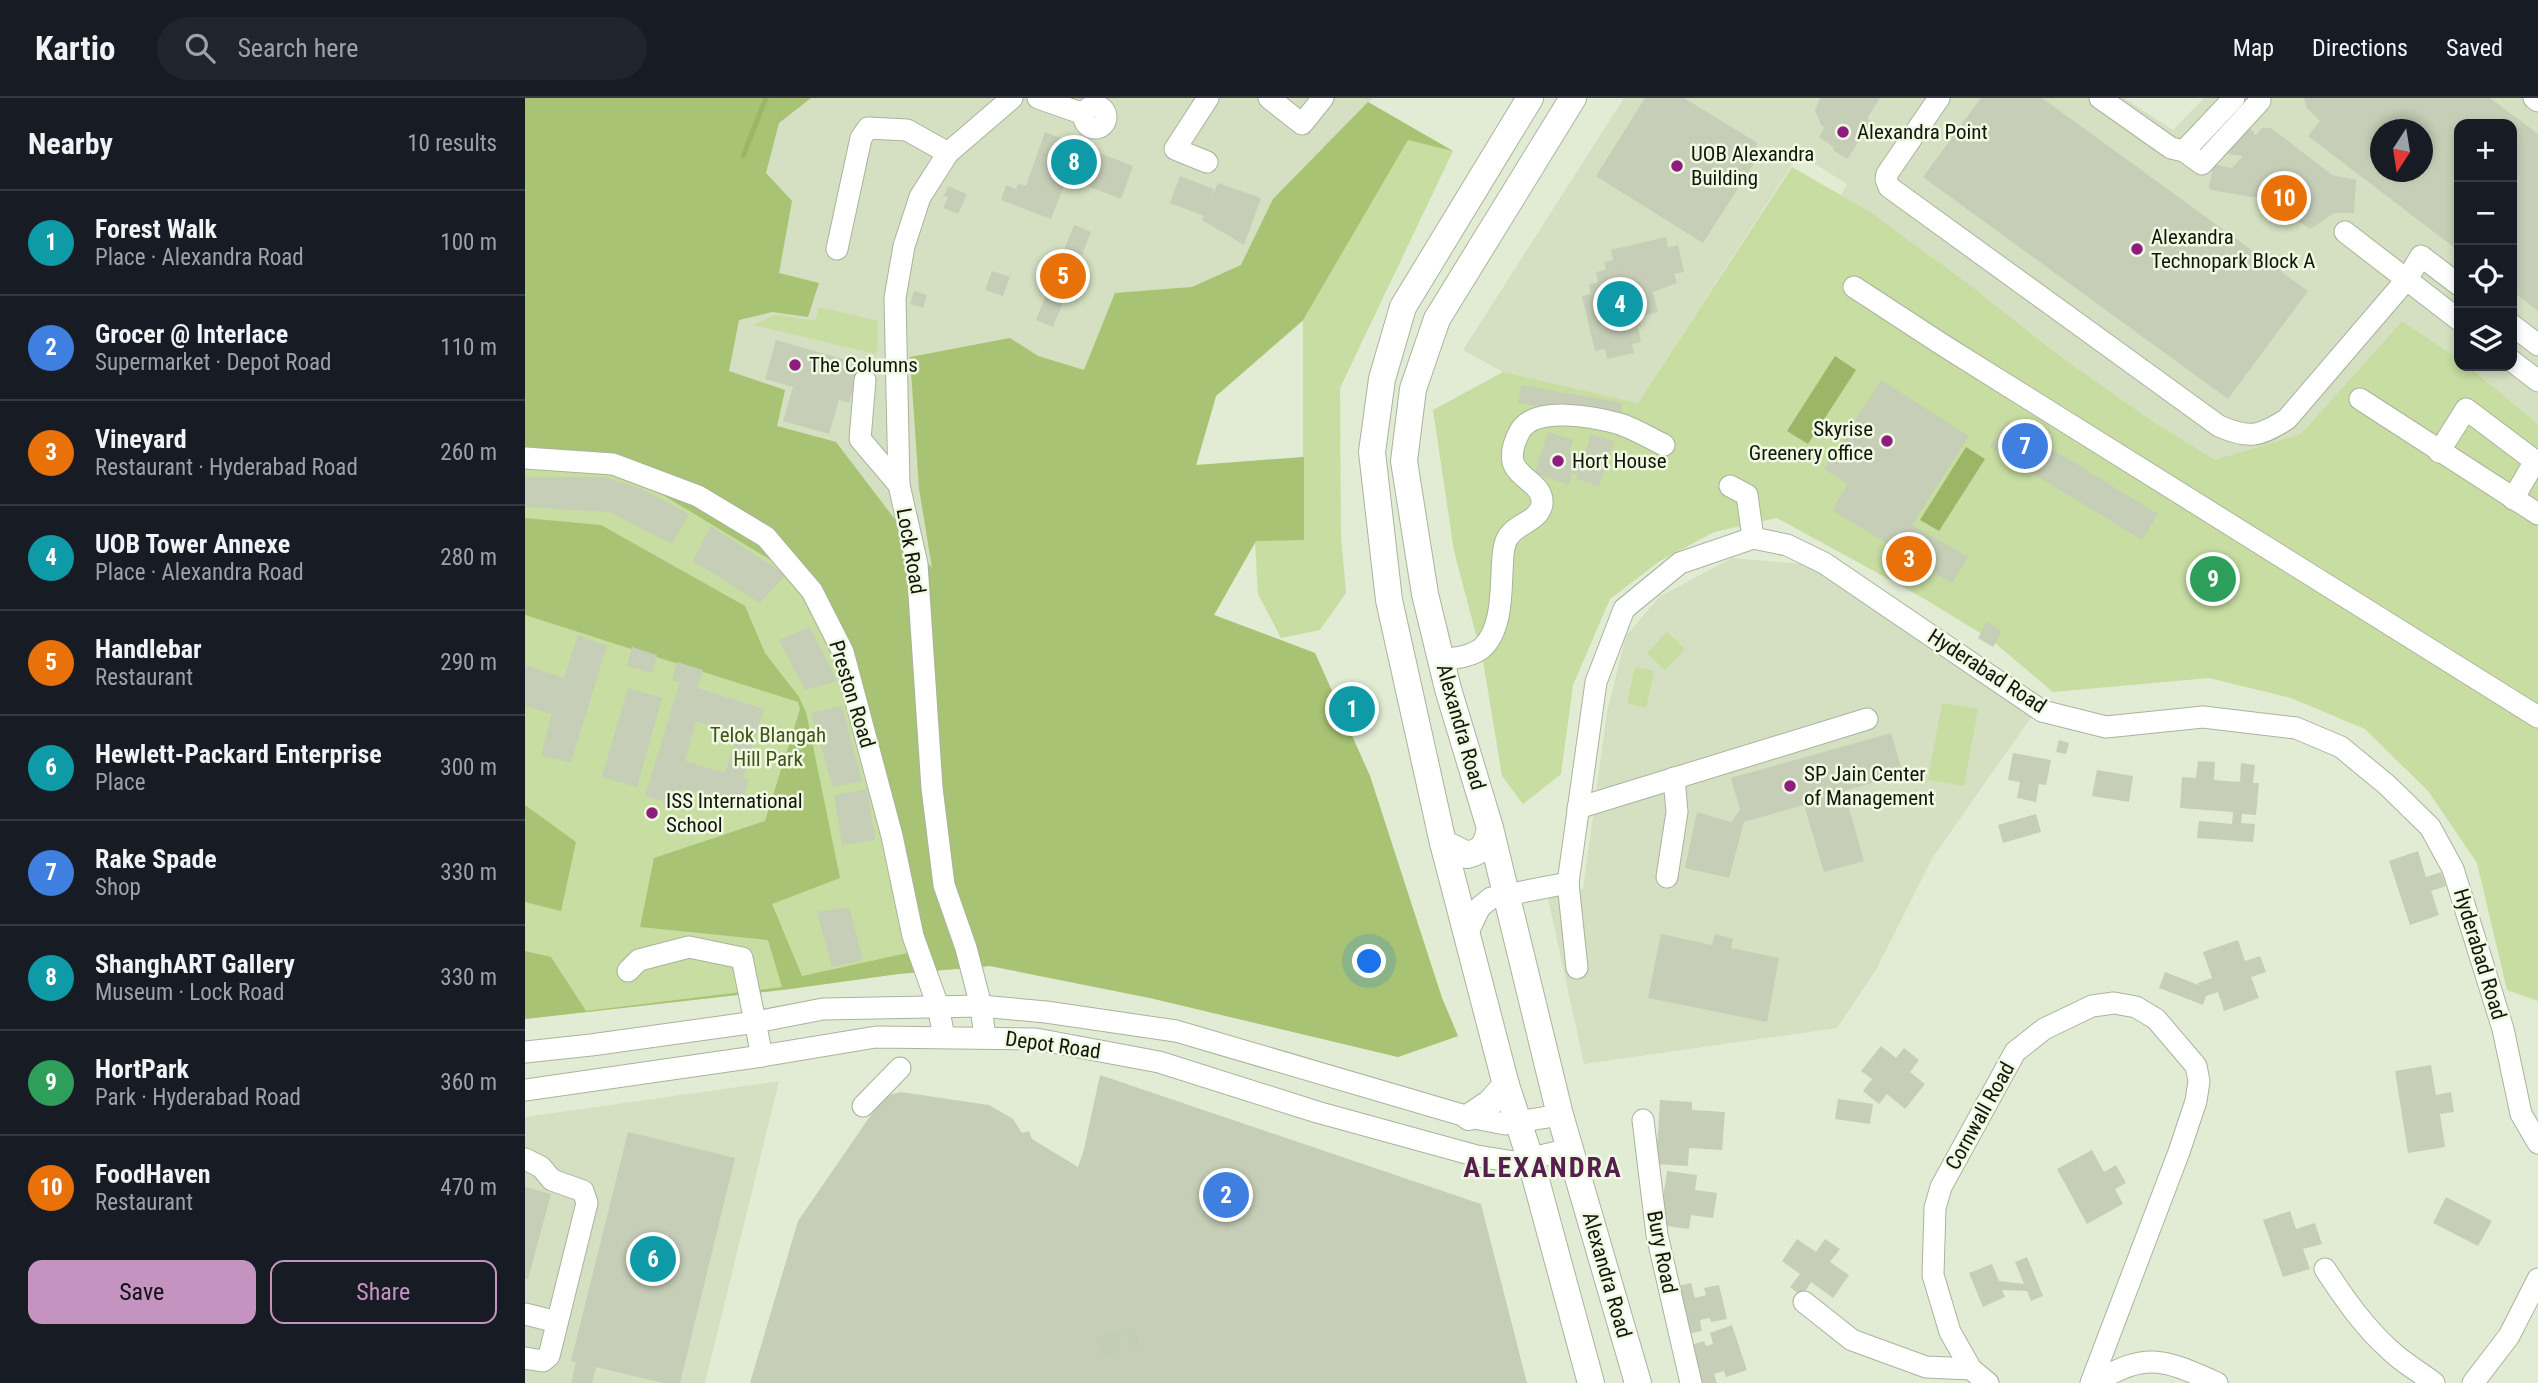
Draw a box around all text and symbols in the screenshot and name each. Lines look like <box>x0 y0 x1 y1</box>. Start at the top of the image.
search box <box>157 17 647 80</box>
text: Kartio <box>35 29 115 68</box>
icon: search <box>181 29 219 67</box>
text: Search here <box>237 33 358 63</box>
text: Map <box>2233 34 2274 62</box>
text: Directions <box>2312 34 2408 62</box>
text: Saved <box>2446 34 2503 62</box>
north arrow <box>2370 119 2433 182</box>
map controls <box>2454 119 2517 371</box>
button: + <box>2454 119 2517 182</box>
place label: Alexandra Point <box>1857 120 1988 144</box>
marker: Alexandra Point <box>1835 124 1851 140</box>
text: Nearby <box>28 126 113 161</box>
text: 10 results <box>407 130 497 157</box>
pin: 8 <box>1051 136 1097 188</box>
place label: UOB Alexandra Building <box>1691 142 1814 190</box>
marker: UOB Alexandra Building <box>1669 158 1685 174</box>
pin: 10 <box>2261 172 2307 224</box>
button: − <box>2454 182 2517 245</box>
text: Forest Walk <box>95 214 217 244</box>
place label: Alexandra Technopark Block A <box>2151 225 2315 273</box>
text: 1 <box>45 229 57 256</box>
text: 100 m <box>440 229 497 256</box>
marker: Alexandra Technopark Block A <box>2129 241 2145 257</box>
text: Place · Alexandra Road <box>95 244 304 271</box>
button: locate <box>2454 245 2517 308</box>
pin: 5 <box>1040 250 1086 302</box>
pin: 4 <box>1597 278 1643 330</box>
button: layers <box>2454 308 2517 371</box>
text: Grocer @ Interlace <box>95 319 288 349</box>
text: 2 <box>45 334 57 361</box>
text: 110 m <box>440 334 497 361</box>
text: Supermarket · Depot Road <box>95 349 331 376</box>
place label: The Columns <box>809 353 918 377</box>
marker: The Columns <box>787 357 803 373</box>
place label: Skyrise Greenery office <box>1749 417 1873 465</box>
pin: 7 <box>2002 420 2048 472</box>
text: Vineyard <box>95 424 187 454</box>
marker: Skyrise Greenery office <box>1879 433 1895 449</box>
text: 3 <box>45 439 57 466</box>
text: 260 m <box>440 439 497 466</box>
place label: Hort House <box>1572 449 1667 473</box>
marker: Hort House <box>1550 453 1566 469</box>
text: Restaurant · Hyderabad Road <box>95 454 358 481</box>
street label: Lock Road <box>892 506 930 596</box>
text: UOB Tower Annexe <box>95 529 290 559</box>
pin: 3 <box>1886 533 1932 585</box>
text: 4 <box>45 544 57 571</box>
text: 280 m <box>440 544 497 571</box>
pin: 9 <box>2190 553 2236 605</box>
text: Place · Alexandra Road <box>95 559 304 586</box>
street label: Hyderabad Road <box>1924 624 2050 718</box>
text: Handlebar <box>95 634 202 664</box>
street label: Preston Road <box>824 637 880 751</box>
text: 5 <box>45 649 57 676</box>
text: 290 m <box>440 649 497 676</box>
street label: Alexandra Road <box>1432 661 1490 793</box>
text: Restaurant <box>95 664 193 691</box>
pin: 1 <box>1329 683 1375 735</box>
park label: Telok Blangah Hill Park <box>710 723 826 771</box>
text: Hewlett-Packard Enterprise <box>95 739 382 769</box>
text: 6 <box>45 754 57 781</box>
text: 300 m <box>440 754 497 781</box>
place label: SP Jain Center of Management <box>1804 762 1934 810</box>
text: Place <box>95 769 145 796</box>
marker: SP Jain Center of Management <box>1782 778 1798 794</box>
place label: ISS International School <box>666 789 803 837</box>
marker: ISS International School <box>644 805 660 821</box>
text: Rake Spade <box>95 844 217 874</box>
text: 7 <box>45 859 57 886</box>
text: 330 m <box>440 859 497 886</box>
text: Shop <box>95 874 141 901</box>
street label: Hyderabad Road <box>2449 886 2511 1022</box>
your location <box>1352 944 1386 978</box>
text: ShanghART Gallery <box>95 949 295 979</box>
text: 8 <box>45 964 57 991</box>
text: 330 m <box>440 964 497 991</box>
text: Museum · Lock Road <box>95 979 284 1006</box>
street label: Depot Road <box>1004 1026 1102 1064</box>
text: HortPark <box>95 1054 189 1084</box>
street label: Cornwall Road <box>1941 1058 2019 1174</box>
text: 9 <box>45 1069 57 1096</box>
text: 360 m <box>440 1069 497 1096</box>
text: Park · Hyderabad Road <box>95 1084 301 1111</box>
district label: ALEXANDRA <box>1463 1151 1623 1184</box>
text: FoodHaven <box>95 1159 211 1189</box>
pin: 2 <box>1203 1169 1249 1221</box>
text: 10 <box>39 1174 63 1201</box>
text: 470 m <box>440 1174 497 1201</box>
text: Restaurant <box>95 1189 193 1216</box>
street label: Alexandra Road <box>1578 1209 1636 1341</box>
street label: Bury Road <box>1642 1209 1682 1295</box>
pin: 6 <box>630 1233 676 1285</box>
button: Save <box>28 1260 256 1324</box>
button: Share <box>270 1260 497 1324</box>

